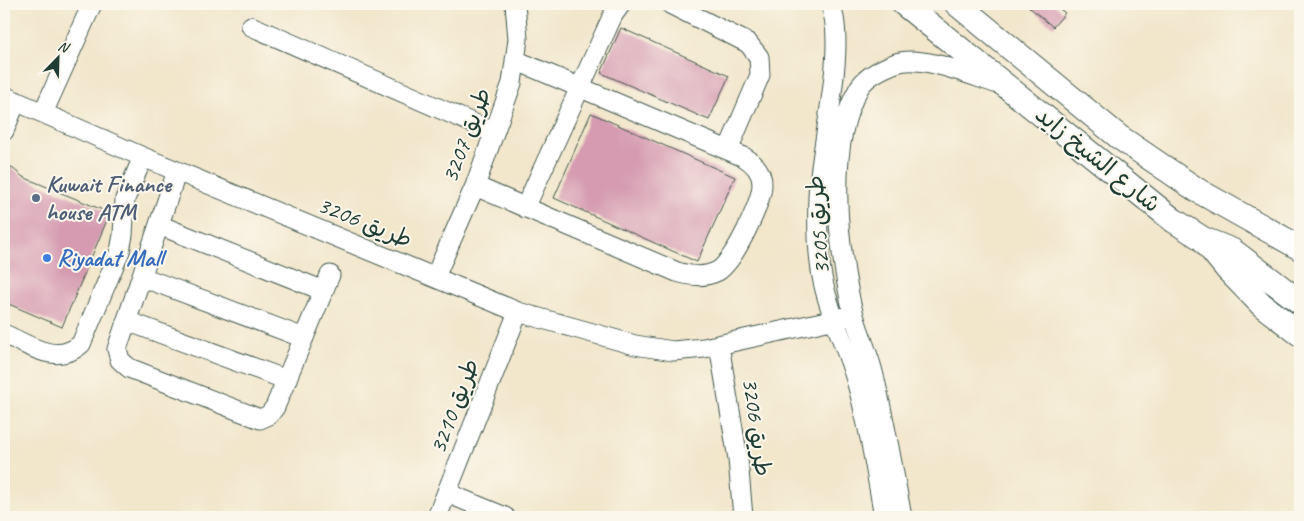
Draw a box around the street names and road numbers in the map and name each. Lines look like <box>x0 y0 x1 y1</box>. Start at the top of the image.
street label: طريق 3207 <box>434 83 498 187</box>
street label: شارع الشيخ زايد <box>1028 99 1167 220</box>
street label: طريق 3205 <box>800 174 836 276</box>
street label: طريق 3206 <box>313 189 417 255</box>
street label: طريق 3210 <box>422 354 486 458</box>
street label: طريق 3206 <box>735 376 779 478</box>

